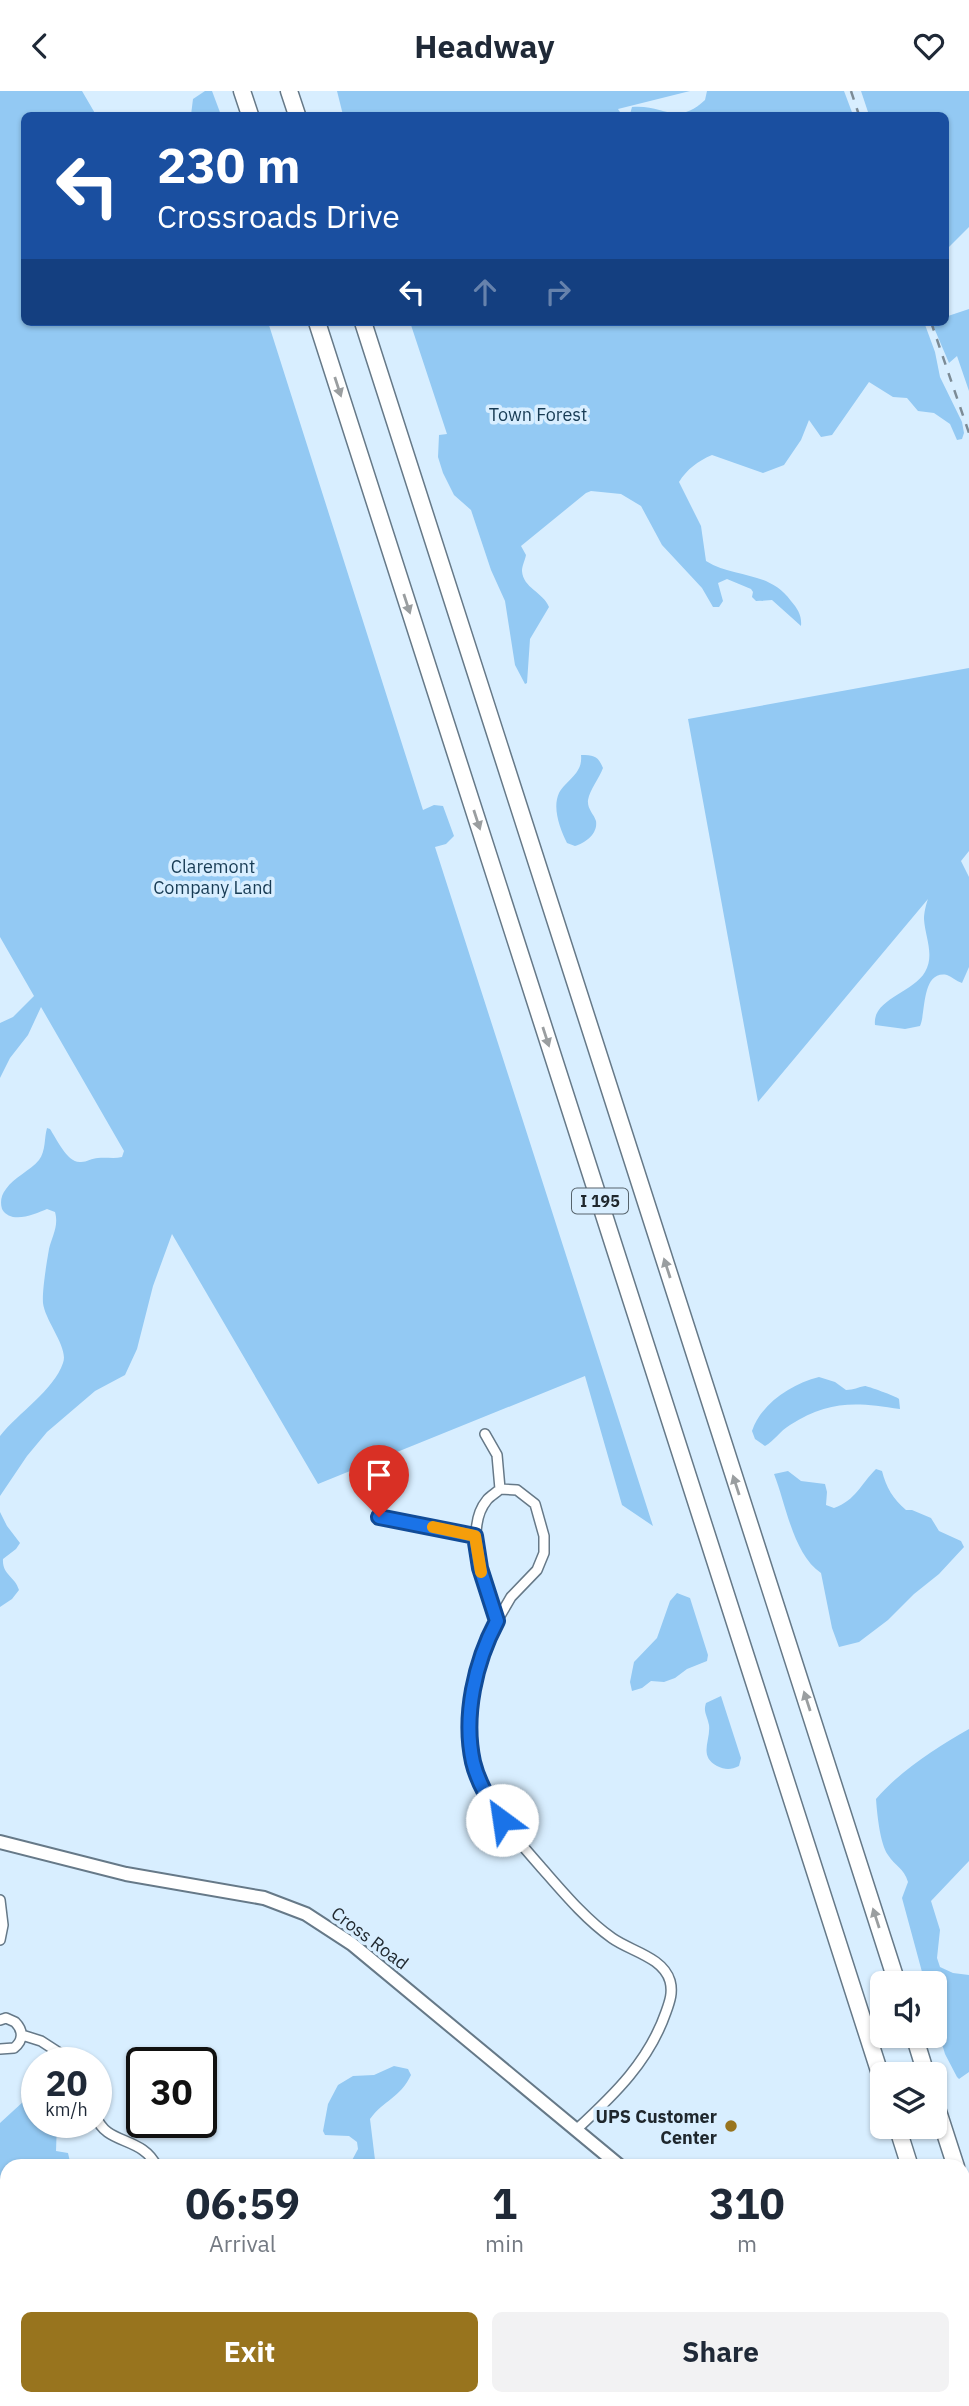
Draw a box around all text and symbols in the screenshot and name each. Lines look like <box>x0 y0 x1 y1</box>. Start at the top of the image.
text: Headway <box>414 25 555 67</box>
icon: back <box>21 27 59 65</box>
icon: heart <box>910 27 948 65</box>
text: 230 m <box>157 133 301 196</box>
icon: left <box>42 140 133 231</box>
text: Crossroads Drive <box>157 195 400 237</box>
icon: left <box>393 273 431 311</box>
icon: ahead <box>466 273 504 311</box>
icon: right <box>539 273 577 311</box>
one-way arrow <box>333 377 343 398</box>
park label: Town Forest <box>489 403 587 426</box>
one-way arrow <box>403 593 413 614</box>
one-way arrow <box>472 810 483 831</box>
park label: Claremont Company Land <box>153 855 273 899</box>
one-way arrow <box>542 1026 552 1047</box>
road number: I 195 <box>572 1189 628 1213</box>
one-way arrow <box>661 1258 672 1279</box>
pin <box>349 1445 409 1517</box>
icon: arrive <box>360 1456 398 1494</box>
one-way arrow <box>731 1474 741 1495</box>
one-way arrow <box>801 1690 812 1711</box>
position arrow <box>465 1783 539 1857</box>
street label: Cross Road <box>327 1901 413 1975</box>
one-way arrow <box>871 1907 881 1928</box>
map controls <box>870 1971 947 2139</box>
button: sound <box>870 1971 947 2048</box>
speed limit sign: 30 <box>126 2047 217 2138</box>
text: 20 <box>45 2060 88 2106</box>
button: layers <box>870 2062 947 2139</box>
text: km/h <box>45 2098 88 2121</box>
place label: UPS Customer Center <box>596 2105 717 2149</box>
marker: UPS Customer Center <box>723 2118 739 2134</box>
text: 06:59 <box>185 2176 300 2231</box>
text: 1 <box>492 2176 517 2231</box>
text: 310 <box>709 2176 785 2231</box>
text: Arrival <box>209 2228 276 2258</box>
text: min <box>485 2228 524 2258</box>
text: m <box>737 2228 757 2258</box>
button: Exit <box>21 2312 478 2392</box>
button: Share <box>492 2312 949 2392</box>

